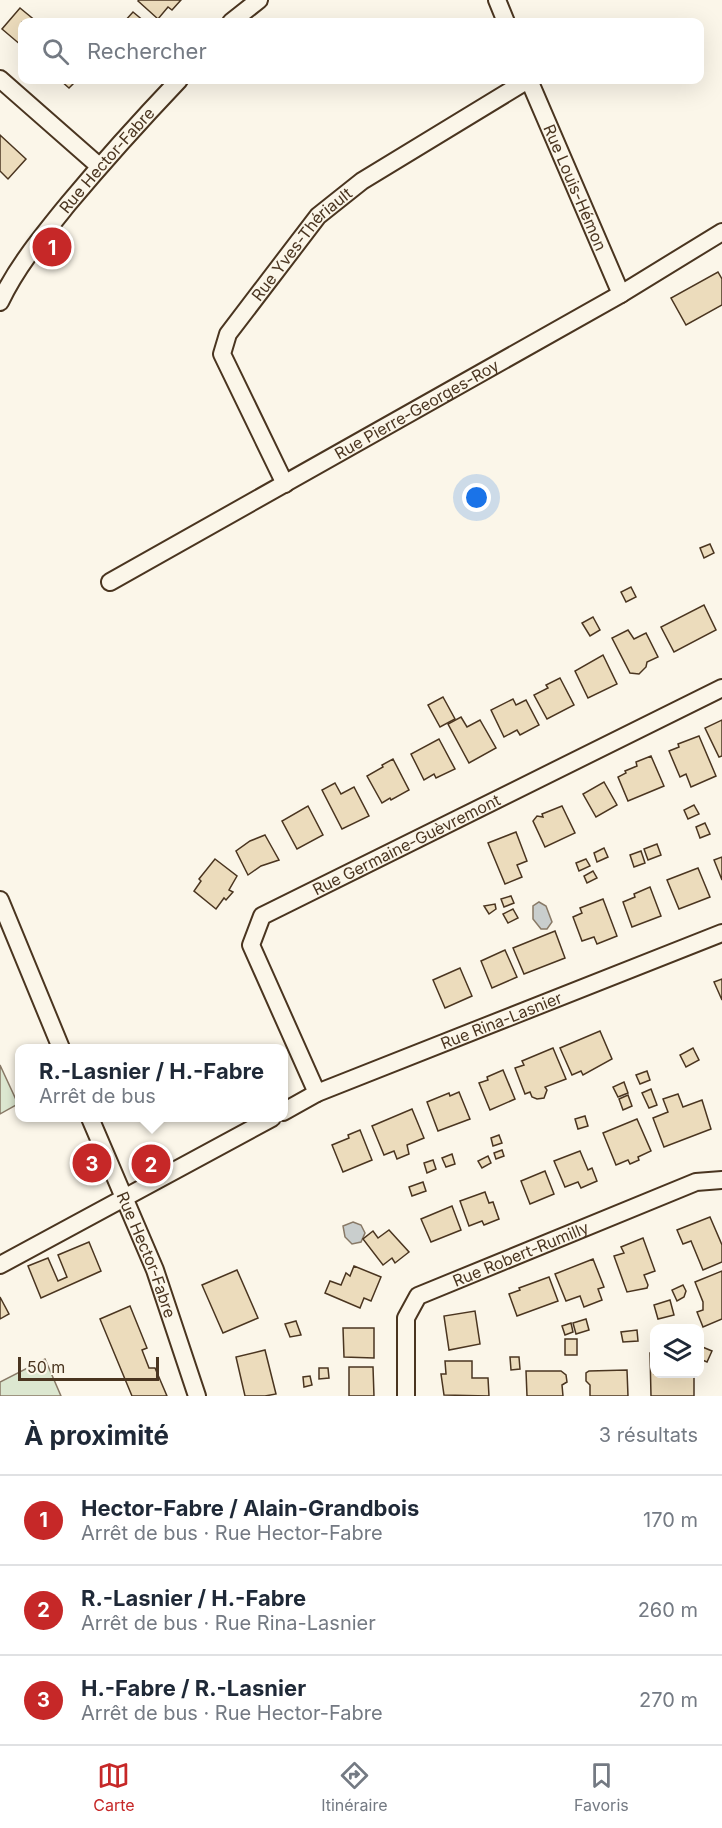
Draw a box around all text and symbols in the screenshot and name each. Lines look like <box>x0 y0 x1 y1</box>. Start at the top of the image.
search box <box>18 18 704 84</box>
icon: search <box>39 35 72 68</box>
text: Rechercher <box>87 38 207 64</box>
street label: Rue Hector-Fabre <box>55 103 158 217</box>
street label: Rue Louis-Hémon <box>539 121 611 254</box>
street label: Rue Yves-Thériault <box>247 183 356 305</box>
pin: 1 <box>32 224 72 270</box>
street label: Rue Pierre-Georges-Roy <box>331 355 502 463</box>
your location <box>462 483 491 512</box>
street label: Rue Germaine-Guèvremont <box>309 790 503 899</box>
street label: Rue Rina-Lasnier <box>438 987 565 1053</box>
popup <box>15 1044 288 1122</box>
text: R.-Lasnier / H.-Fabre <box>39 1058 264 1084</box>
text: Arrêt de bus <box>39 1084 156 1108</box>
pin: 3 <box>72 1140 112 1186</box>
pin: 2 <box>132 1142 170 1186</box>
street label: Rue Hector-Fabre <box>113 1188 180 1320</box>
street label: Rue Robert-Rumilly <box>450 1217 592 1291</box>
map controls <box>650 1324 704 1378</box>
button: layers <box>650 1324 704 1378</box>
scale bar <box>18 1354 159 1382</box>
text: 50 m <box>27 1357 65 1377</box>
text: À proximité <box>24 1420 169 1451</box>
text: 3 résultats <box>599 1423 698 1447</box>
text: Hector-Fabre / Alain-Grandbois <box>81 1495 419 1521</box>
text: 1 <box>39 1508 48 1532</box>
text: 170 m <box>643 1508 698 1532</box>
text: Arrêt de bus · Rue Hector-Fabre <box>81 1521 383 1545</box>
text: R.-Lasnier / H.-Fabre <box>81 1585 306 1611</box>
text: 2 <box>37 1598 50 1622</box>
text: 260 m <box>638 1598 698 1622</box>
text: Arrêt de bus · Rue Rina-Lasnier <box>81 1611 376 1635</box>
text: H.-Fabre / R.-Lasnier <box>81 1675 306 1701</box>
text: 3 <box>37 1688 50 1712</box>
text: 270 m <box>639 1688 698 1712</box>
text: Arrêt de bus · Rue Hector-Fabre <box>81 1701 383 1725</box>
tab: Carte <box>93 1759 135 1815</box>
tab: Itinéraire <box>321 1759 388 1815</box>
tab: Favoris <box>574 1759 629 1815</box>

